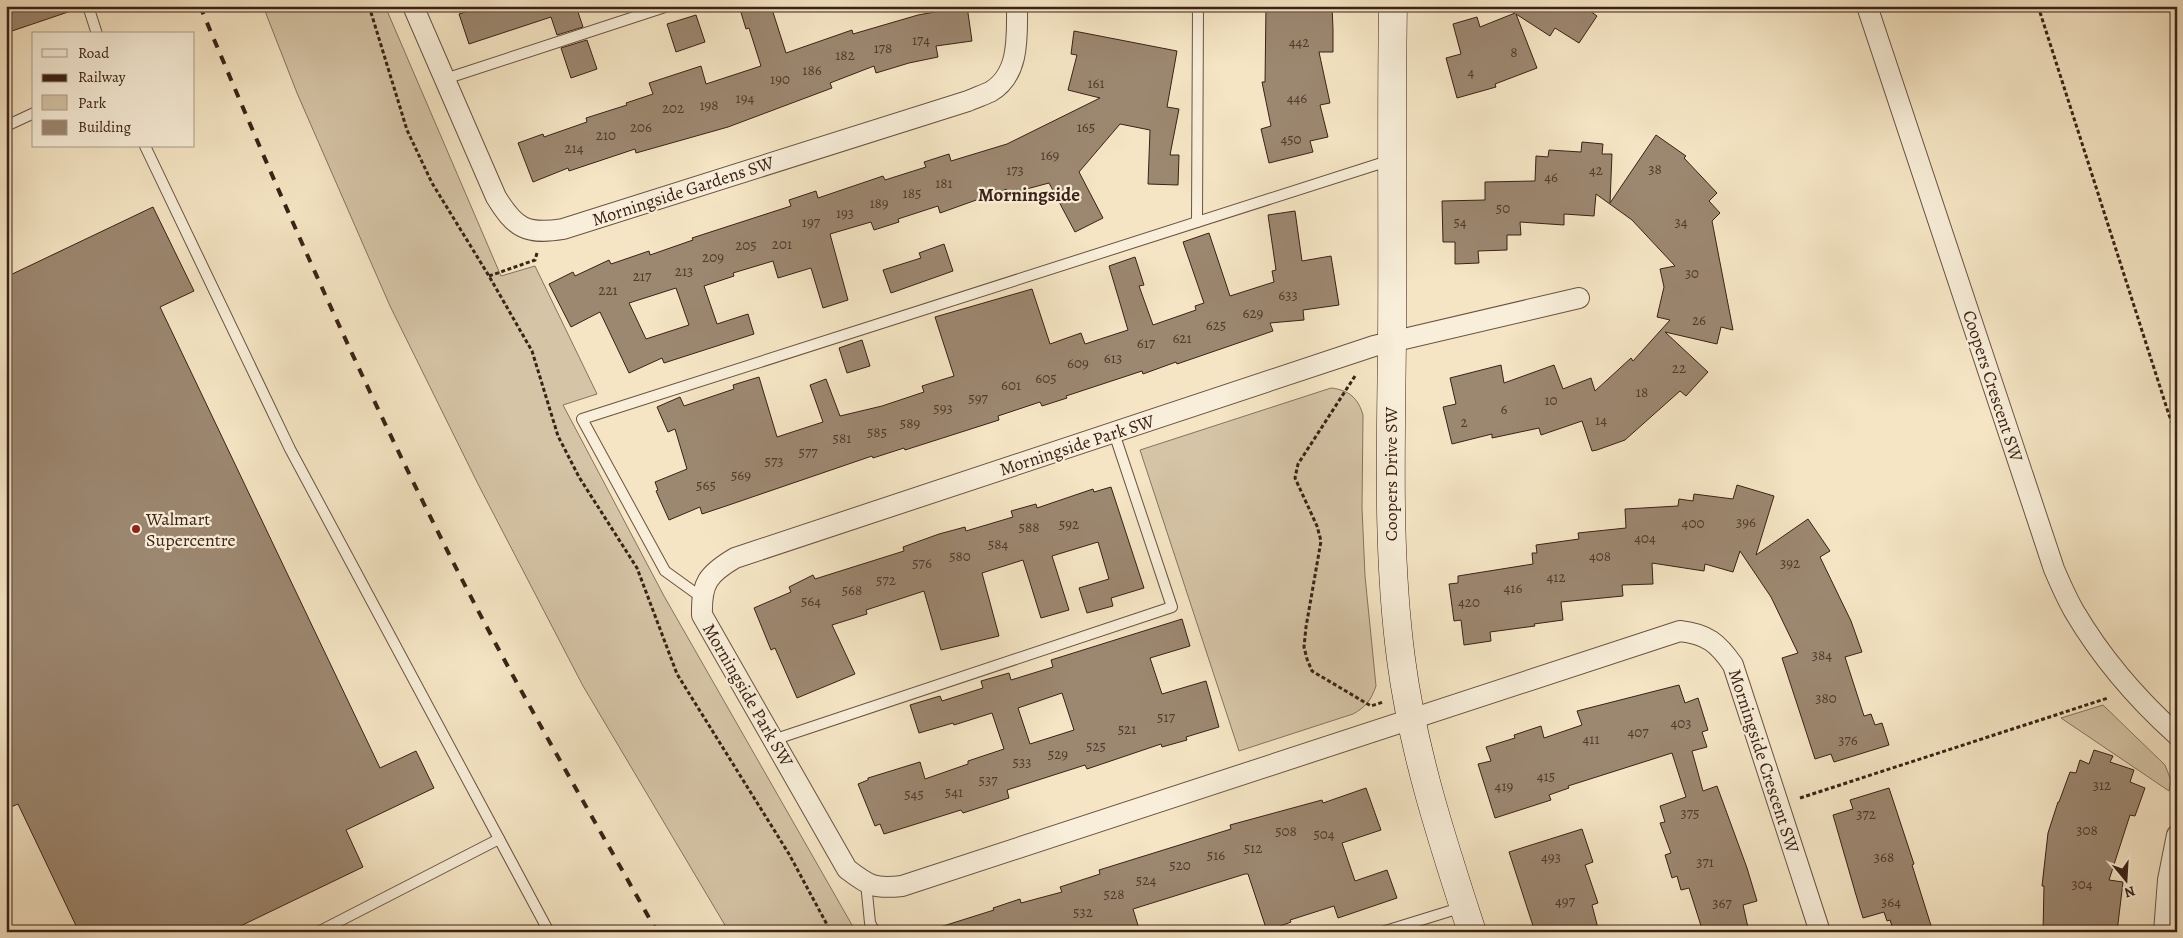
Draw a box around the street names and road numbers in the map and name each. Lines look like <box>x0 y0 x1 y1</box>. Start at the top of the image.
street label: Morningside Gardens SW <box>589 150 777 232</box>
street label: Coopers Crescent SW <box>1957 307 2029 465</box>
street label: Coopers Drive SW <box>1379 407 1403 541</box>
street label: Morningside Park SW <box>996 409 1158 481</box>
street label: Morningside Park SW <box>697 619 799 771</box>
street label: Morningside Crescent SW <box>1723 666 1805 856</box>

